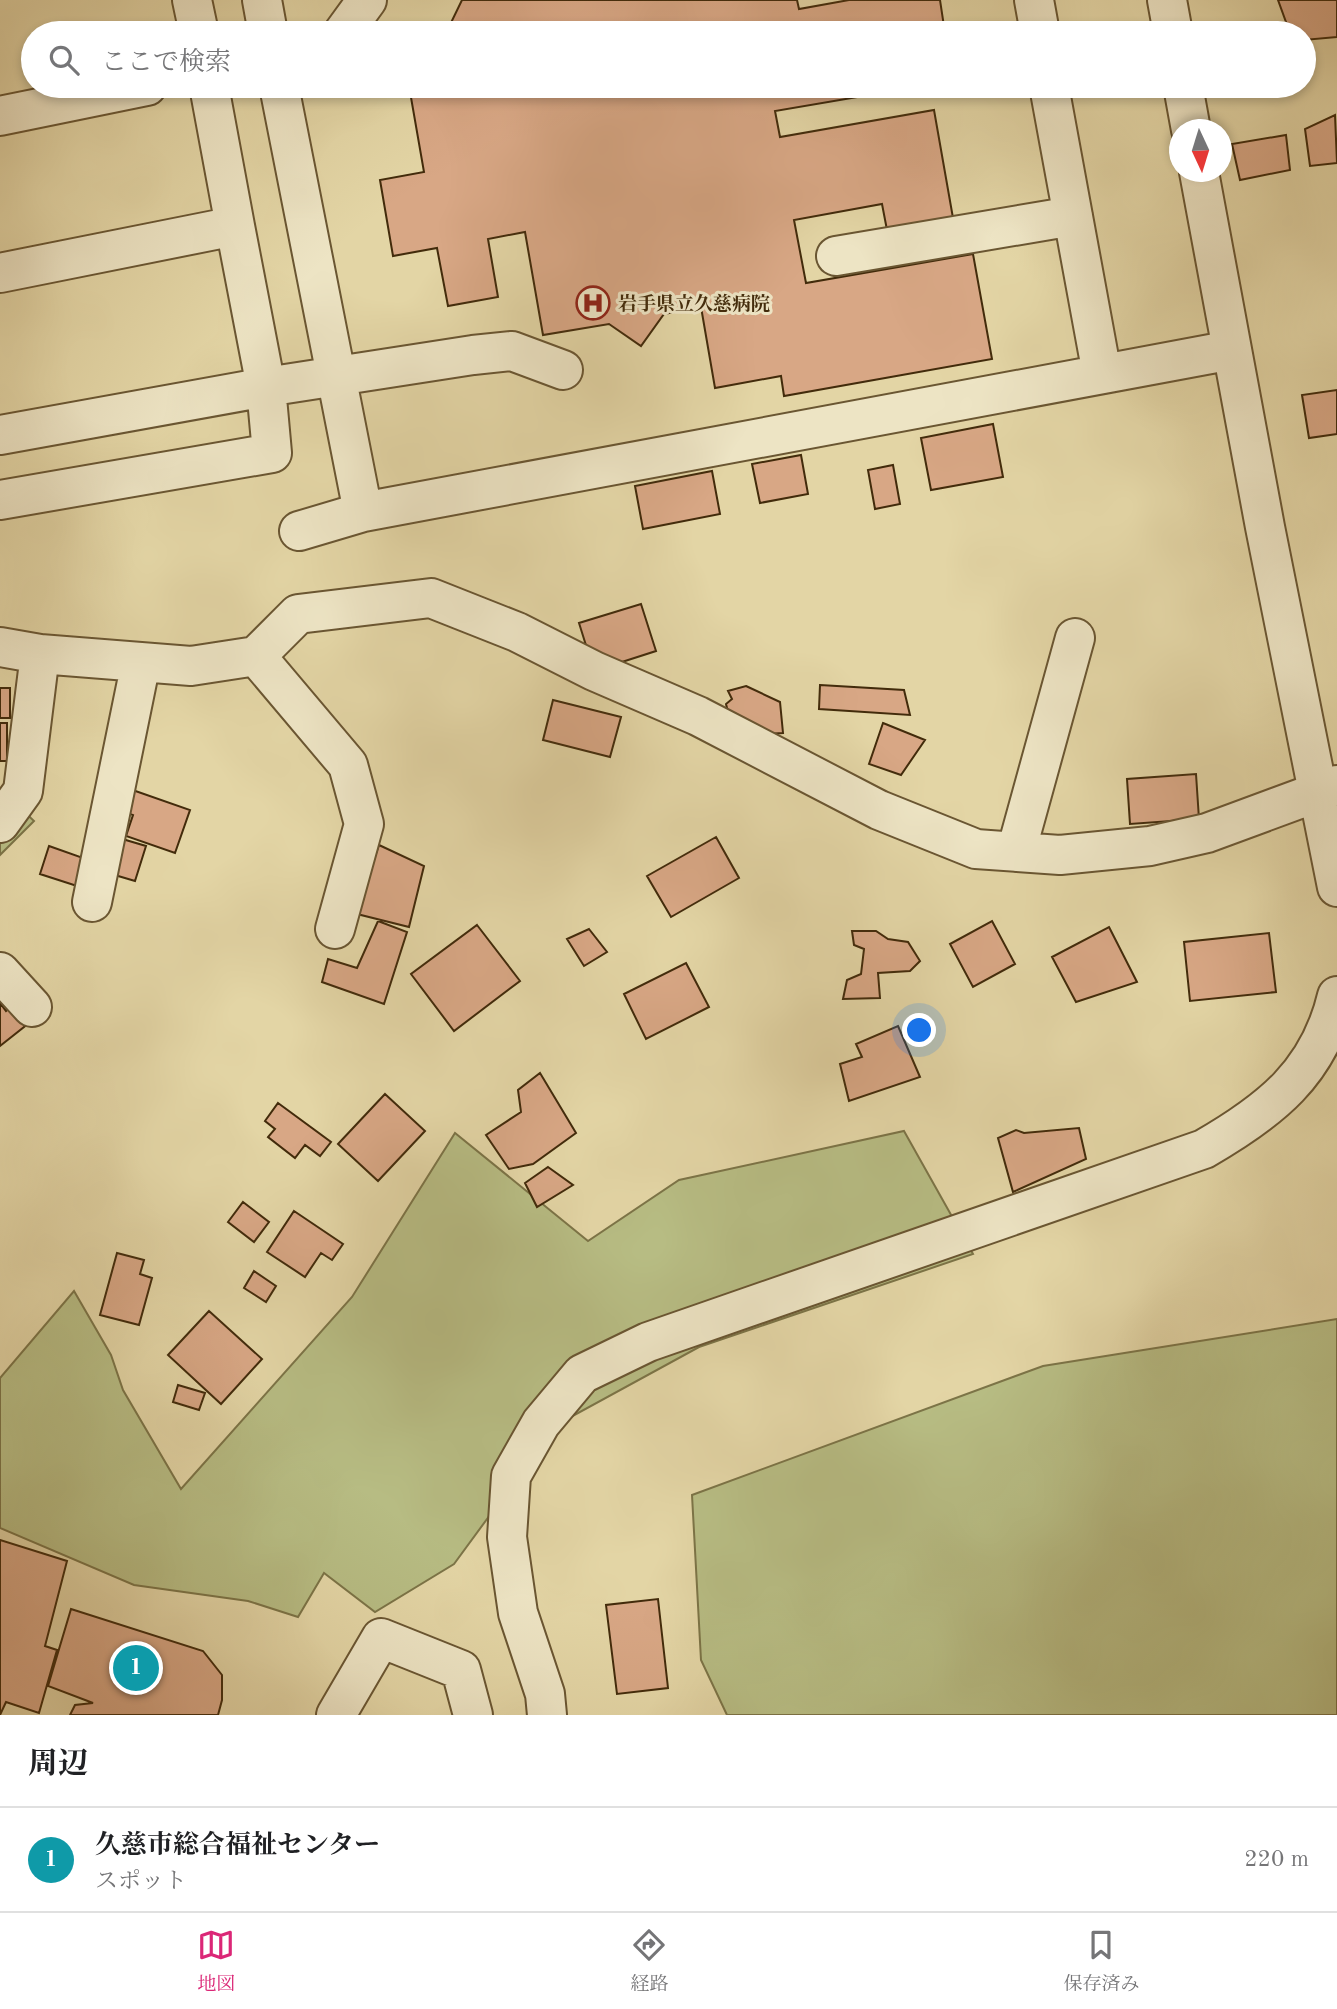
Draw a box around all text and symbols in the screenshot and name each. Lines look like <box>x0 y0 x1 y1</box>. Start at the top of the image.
search box <box>21 21 1316 98</box>
icon: search <box>45 41 83 79</box>
text: ここで検索 <box>101 50 231 76</box>
north arrow <box>1169 119 1232 182</box>
hospital icon: 岩手県立久慈病院 <box>574 284 612 322</box>
place label: 岩手県立久慈病院 <box>618 293 770 315</box>
your location <box>902 1013 936 1047</box>
pin: 1 <box>113 1642 159 1694</box>
text: 周辺 <box>28 1750 88 1780</box>
text: 久慈市総合福祉センター <box>95 1833 380 1859</box>
text: 1 <box>44 1848 58 1871</box>
text: 220 m <box>1244 1848 1309 1871</box>
text: スポット <box>95 1870 187 1893</box>
tab: 地図 <box>197 1926 236 1997</box>
tab: 経路 <box>630 1926 669 1997</box>
tab: 保存済み <box>1063 1926 1140 1997</box>

